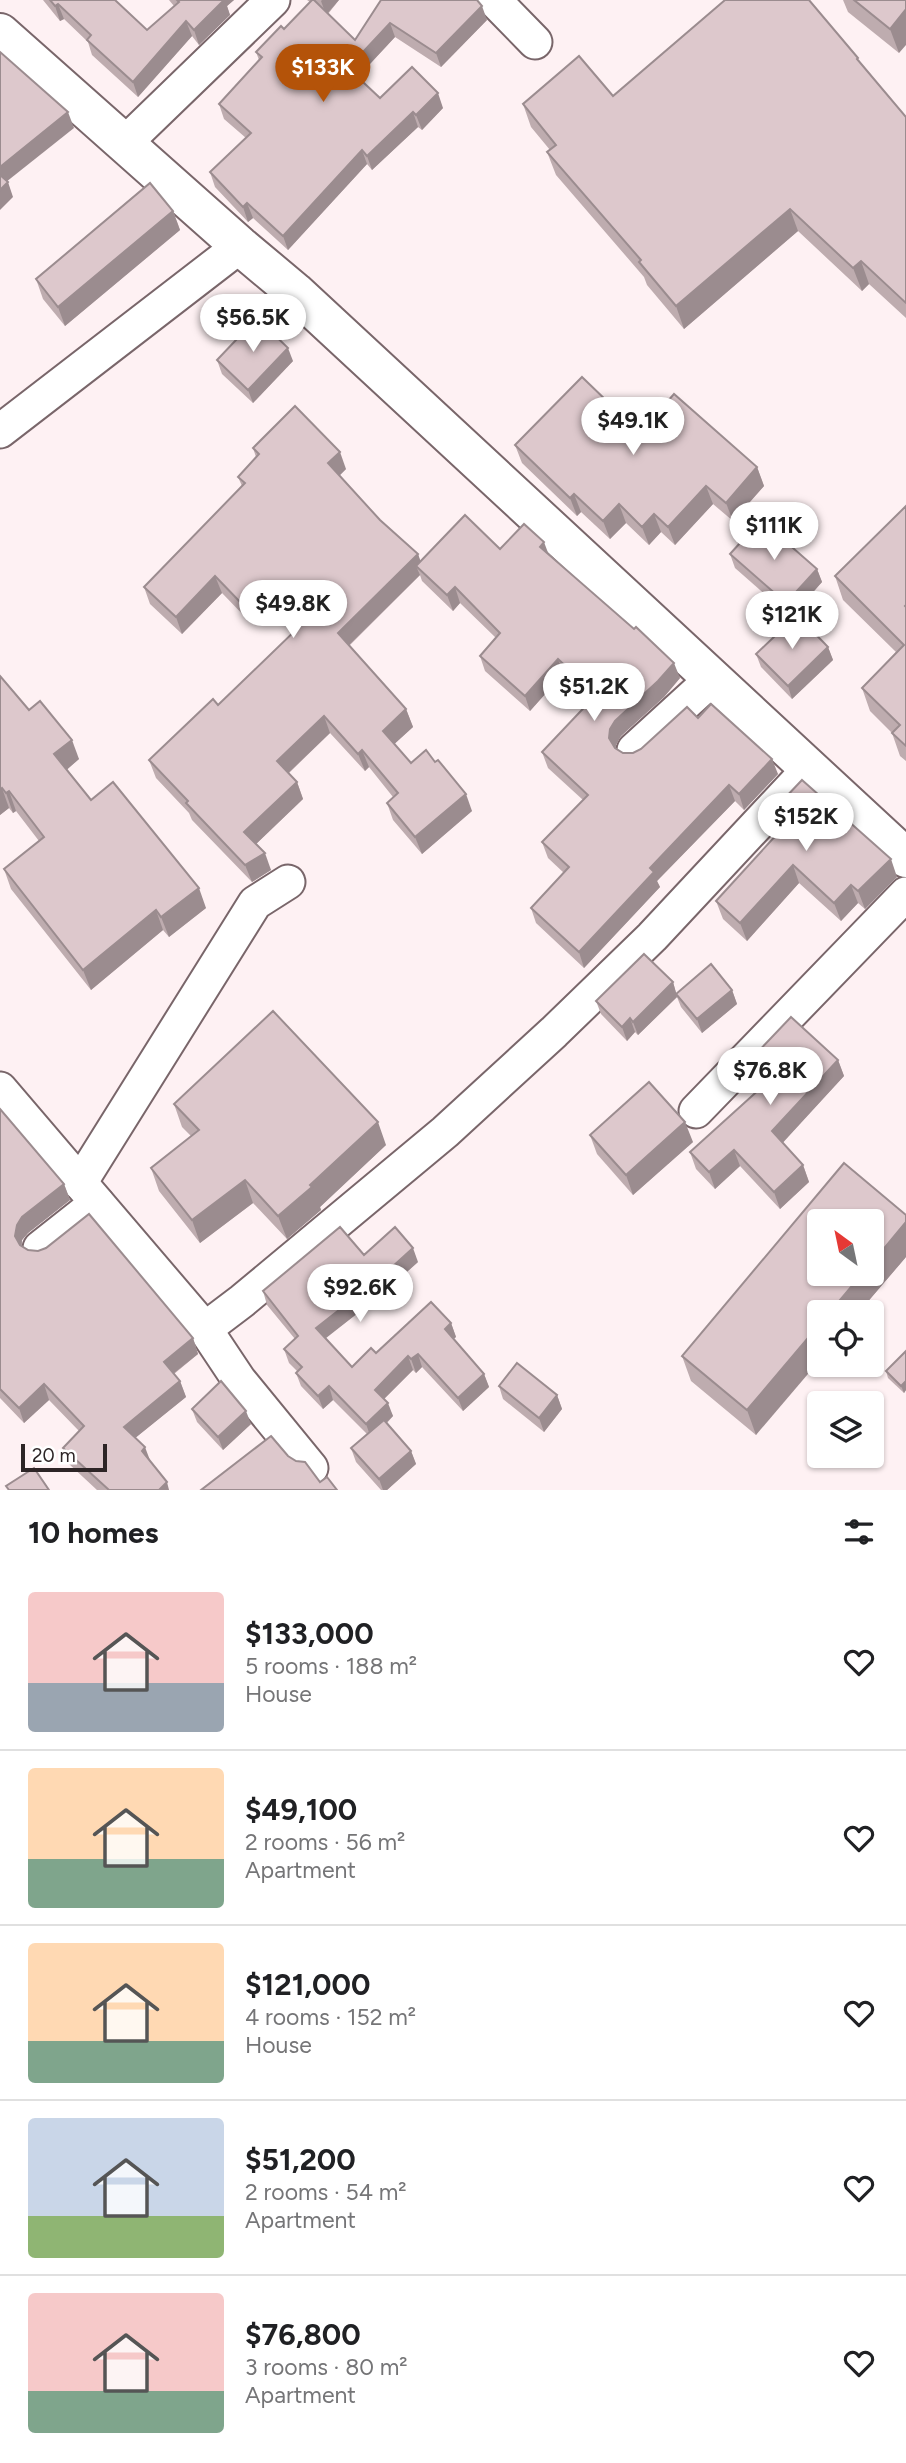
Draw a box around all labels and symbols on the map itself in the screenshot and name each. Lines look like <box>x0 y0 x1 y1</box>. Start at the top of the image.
pin: $133K <box>274 44 372 104</box>
pin: $56.5K <box>196 294 310 354</box>
pin: $49.1K <box>576 398 690 457</box>
pin: $111K <box>725 503 823 562</box>
pin: $49.8K <box>236 580 350 640</box>
pin: $121K <box>743 592 841 651</box>
pin: $51.2K <box>537 664 651 723</box>
pin: $152K <box>757 794 855 853</box>
pin: $76.8K <box>713 1048 827 1107</box>
north arrow <box>807 1209 884 1286</box>
pin: $92.6K <box>303 1264 417 1324</box>
scale bar <box>21 1441 107 1473</box>

